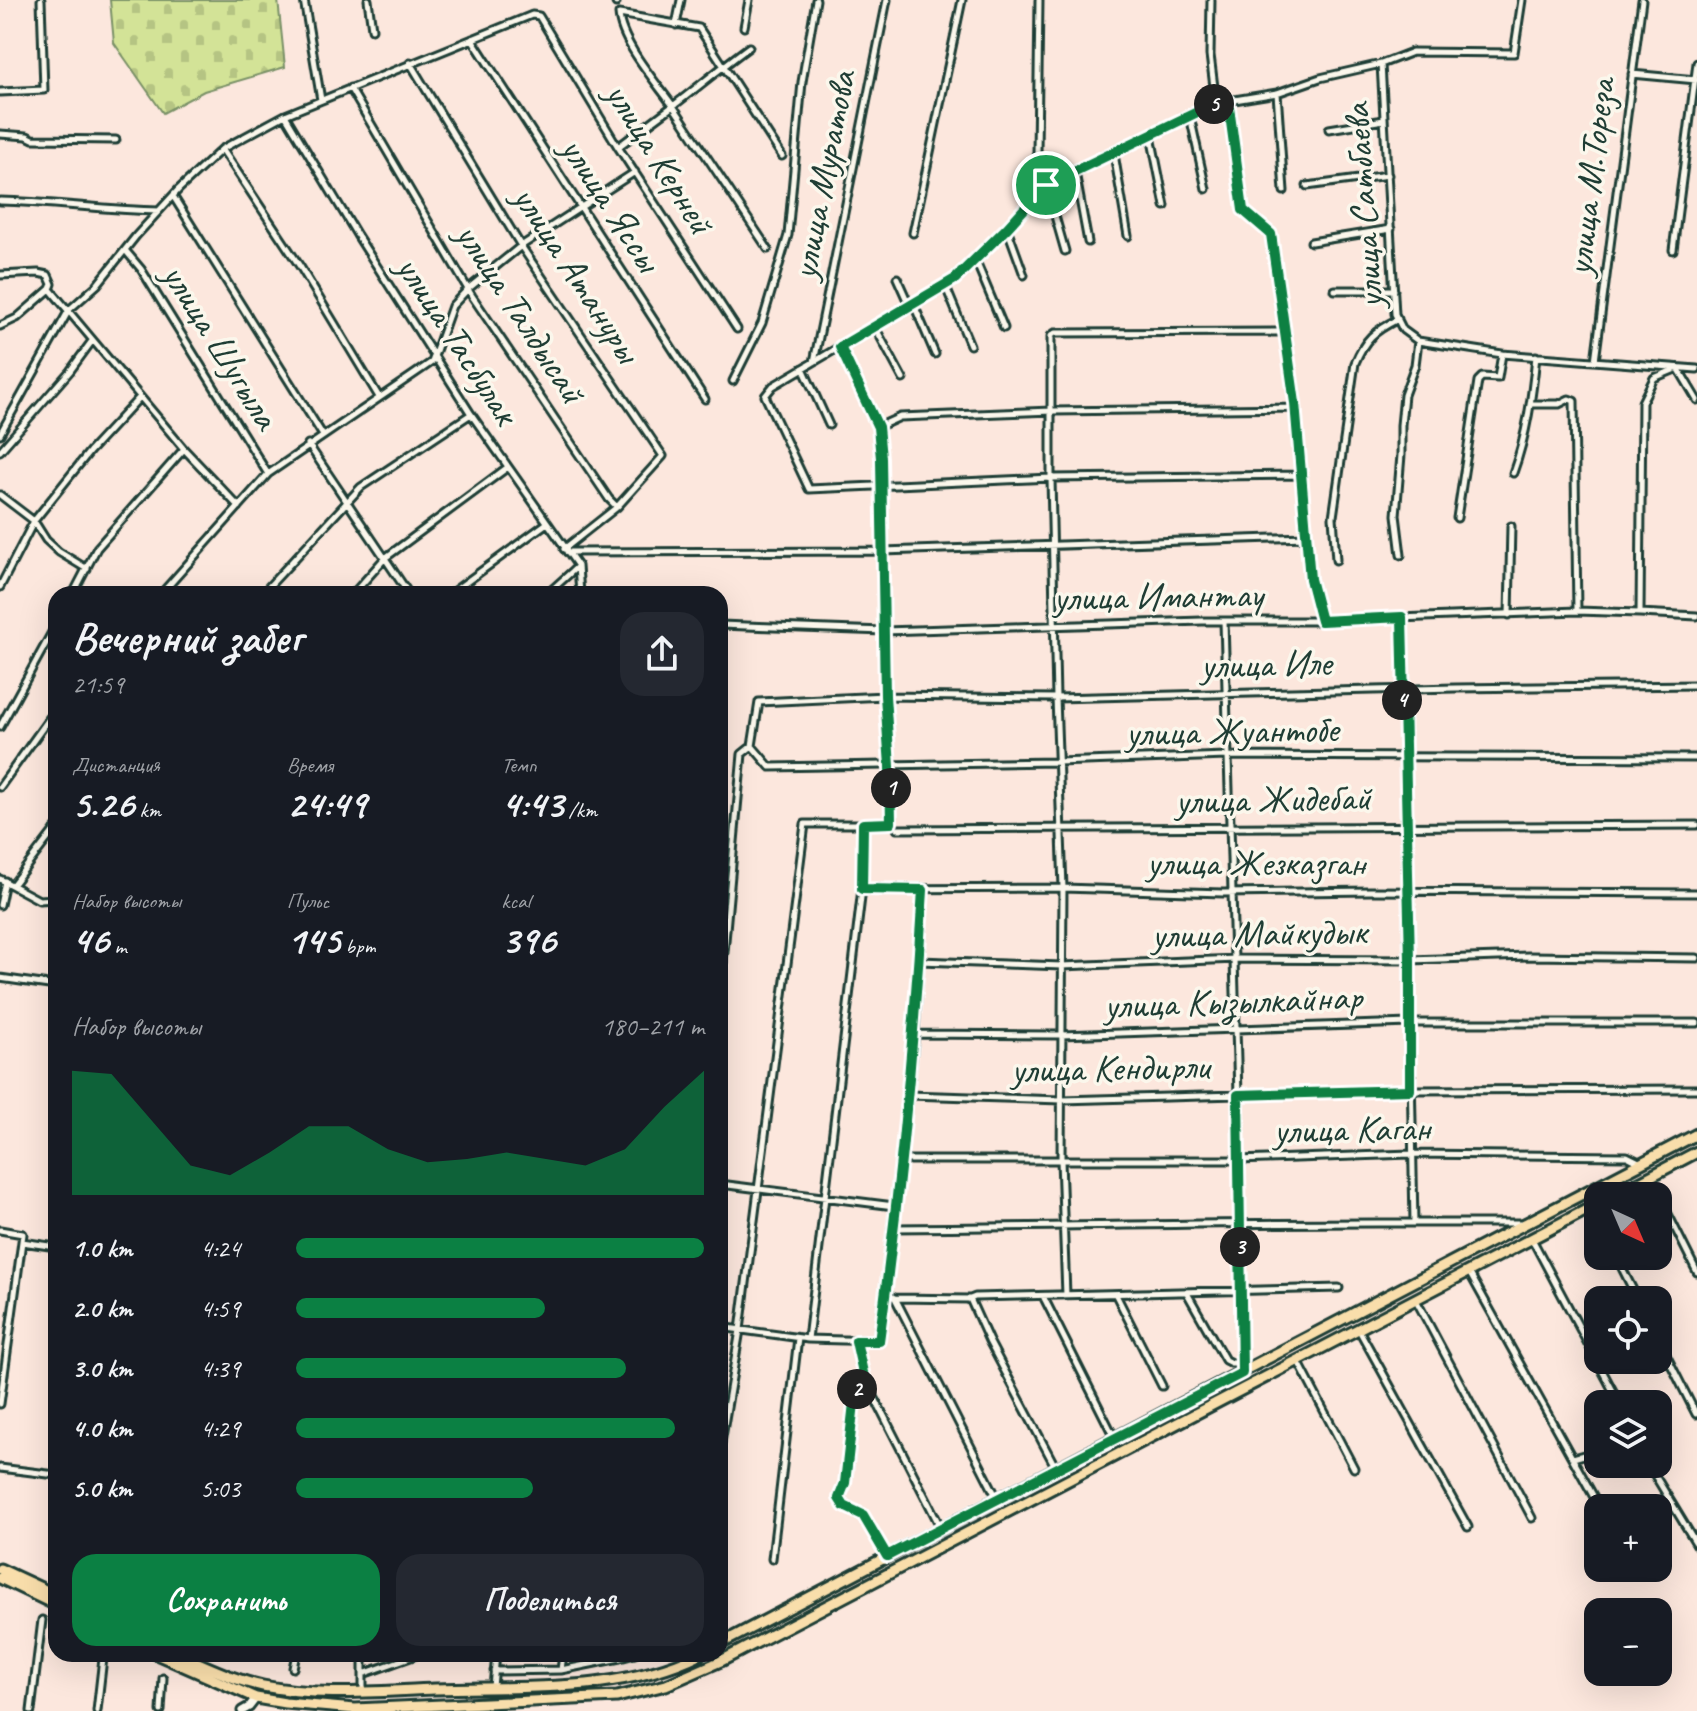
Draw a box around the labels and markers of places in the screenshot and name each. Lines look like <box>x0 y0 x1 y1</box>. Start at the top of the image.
pin: 5 <box>1194 84 1234 124</box>
pin <box>1012 151 1080 219</box>
pin: 4 <box>1382 680 1422 720</box>
pin: 1 <box>871 768 911 808</box>
pin: 3 <box>1220 1227 1260 1267</box>
pin: 2 <box>837 1369 877 1409</box>

